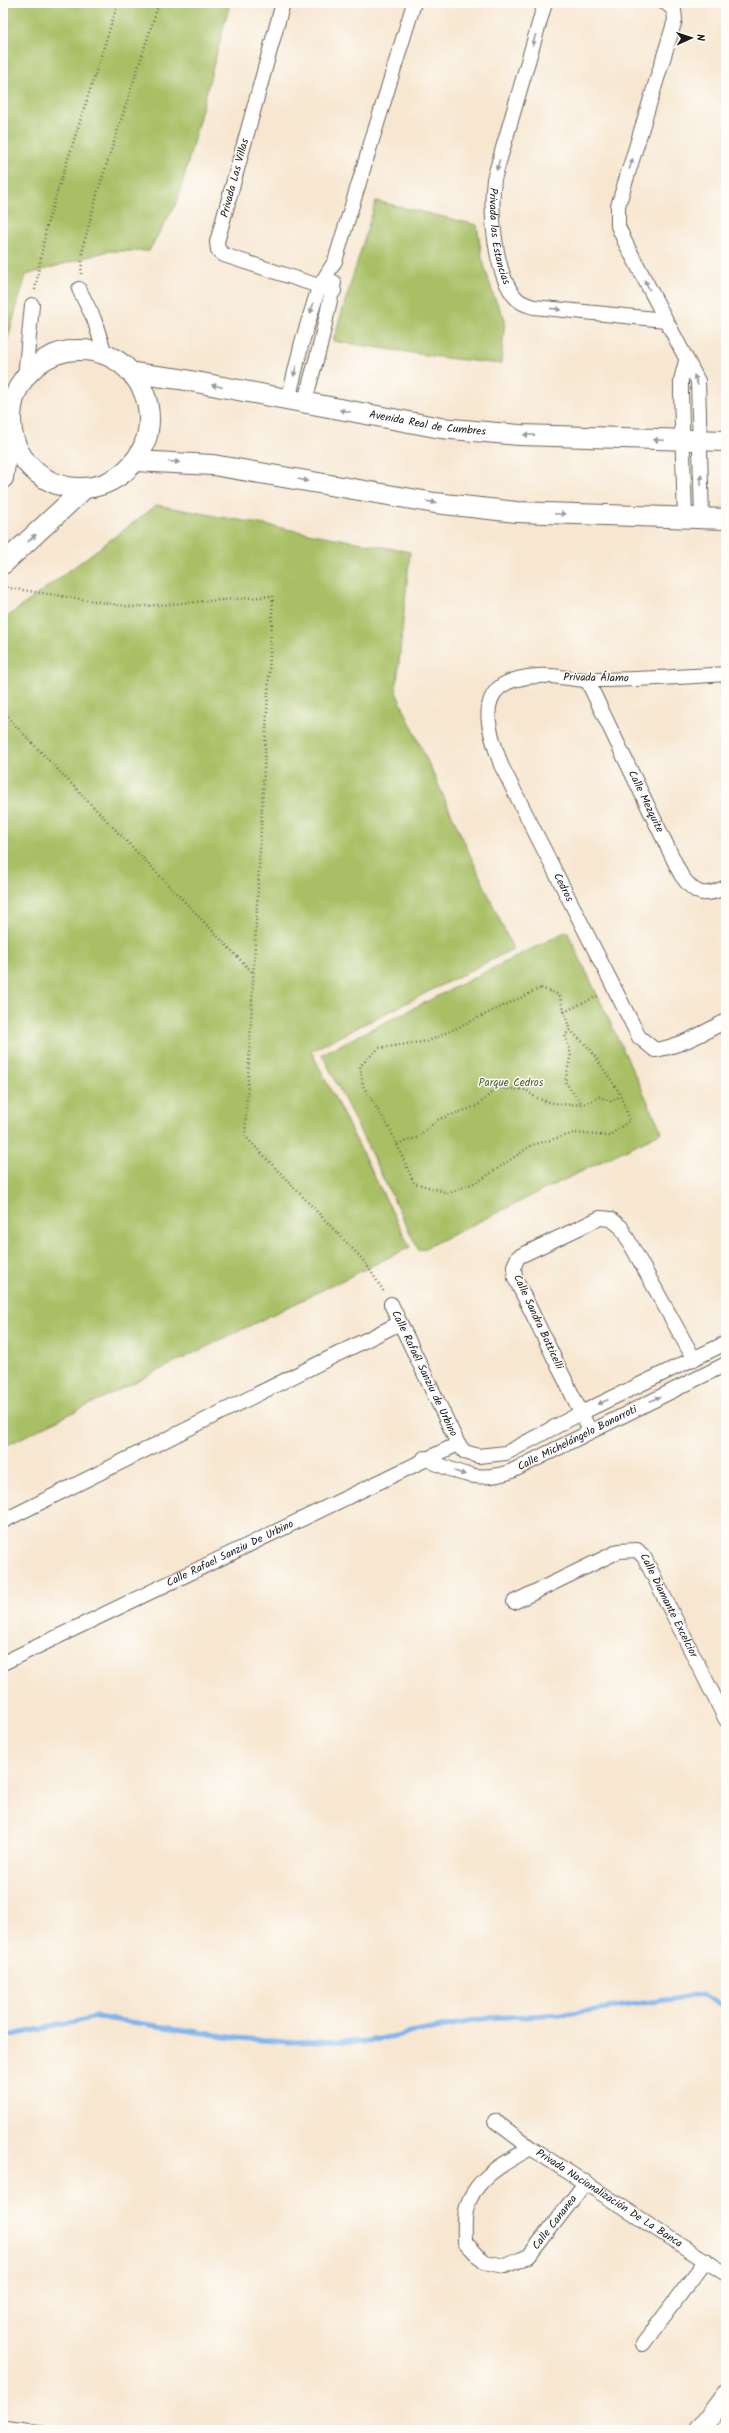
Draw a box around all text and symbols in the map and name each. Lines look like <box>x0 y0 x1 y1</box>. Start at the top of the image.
north arrow <box>671 18 711 58</box>
text: N <box>691 34 709 42</box>
one-way arrow <box>531 35 537 47</box>
street label: Privada Las Villas <box>216 136 254 219</box>
one-way arrow <box>628 158 634 170</box>
one-way arrow <box>495 160 501 172</box>
street label: Privada las Estancias <box>484 187 515 288</box>
one-way arrow <box>644 280 650 291</box>
one-way arrow <box>309 303 315 315</box>
one-way arrow <box>550 306 562 312</box>
one-way arrow <box>292 366 298 378</box>
one-way arrow <box>692 373 698 385</box>
one-way arrow <box>211 383 223 389</box>
street label: Avenida Real de Cumbres <box>368 406 487 441</box>
one-way arrow <box>339 408 351 414</box>
one-way arrow <box>523 432 535 439</box>
one-way arrow <box>653 437 665 444</box>
one-way arrow <box>168 459 180 466</box>
one-way arrow <box>698 473 704 486</box>
one-way arrow <box>297 478 309 484</box>
one-way arrow <box>425 499 437 505</box>
one-way arrow <box>554 510 566 517</box>
one-way arrow <box>26 533 37 542</box>
street label: Privada Álamo <box>563 668 629 688</box>
street label: Calle Mezquite <box>623 767 668 836</box>
street label: Cedros <box>548 870 578 905</box>
park label: Parque Cedros <box>479 1074 544 1092</box>
street label: Calle Sandra Botticelli <box>508 1272 568 1373</box>
street label: Calle Rafaél Sanziu de Urbino <box>386 1307 462 1440</box>
one-way arrow <box>650 1396 661 1402</box>
one-way arrow <box>597 1399 608 1405</box>
street label: Calle Michelángelo Bonarroti <box>514 1401 641 1476</box>
one-way arrow <box>455 1470 467 1476</box>
street label: Calle Rafael Sanziu De Urbino <box>163 1515 297 1592</box>
street label: Calle Diamante Excelcior <box>635 1550 703 1662</box>
street label: Privada Nacionalización De La Banca <box>532 2144 686 2253</box>
street label: Calle Cananea <box>528 2191 582 2254</box>

